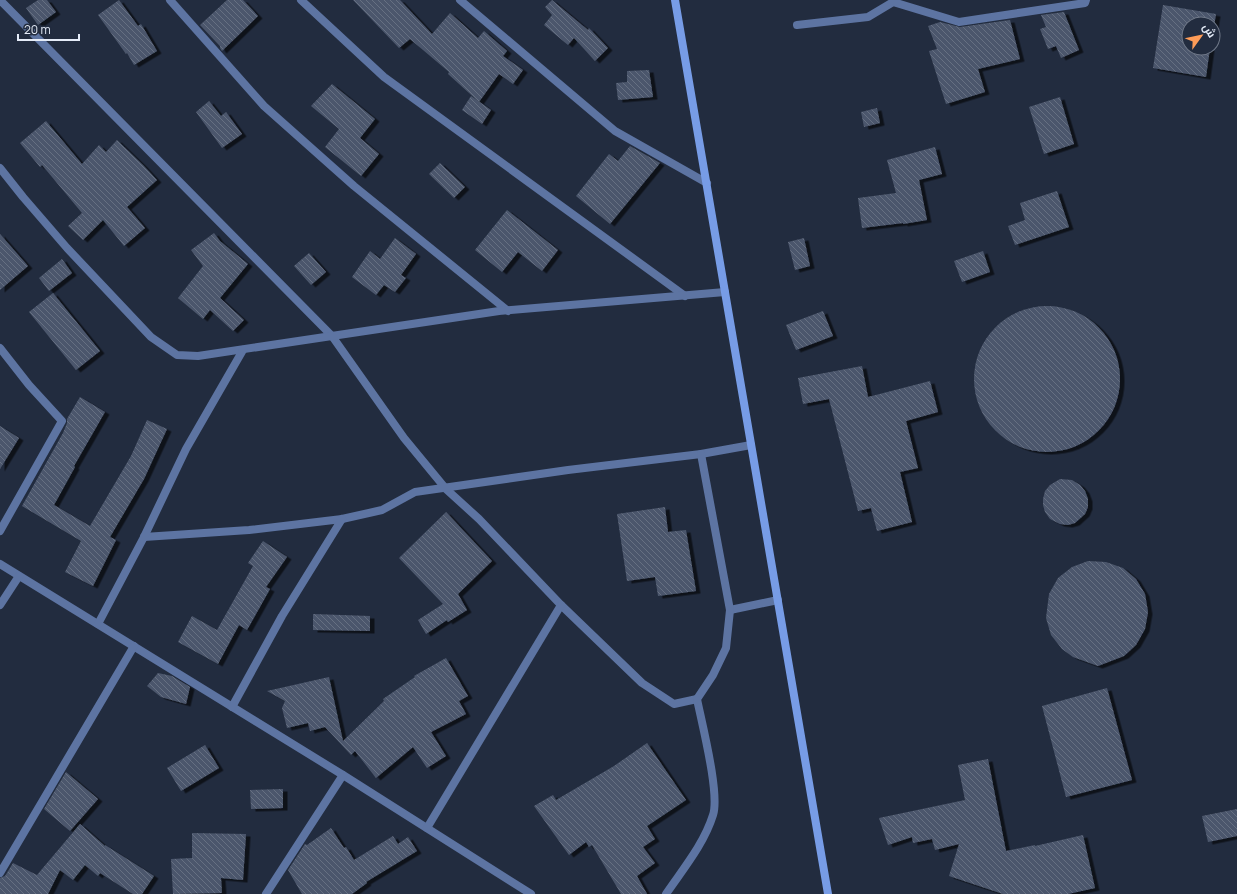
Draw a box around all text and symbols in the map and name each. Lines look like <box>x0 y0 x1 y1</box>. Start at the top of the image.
scale bar <box>18 16 79 42</box>
north arrow <box>1181 16 1221 56</box>
text: ش <box>1200 20 1220 40</box>
text: 20 m <box>24 21 51 38</box>

